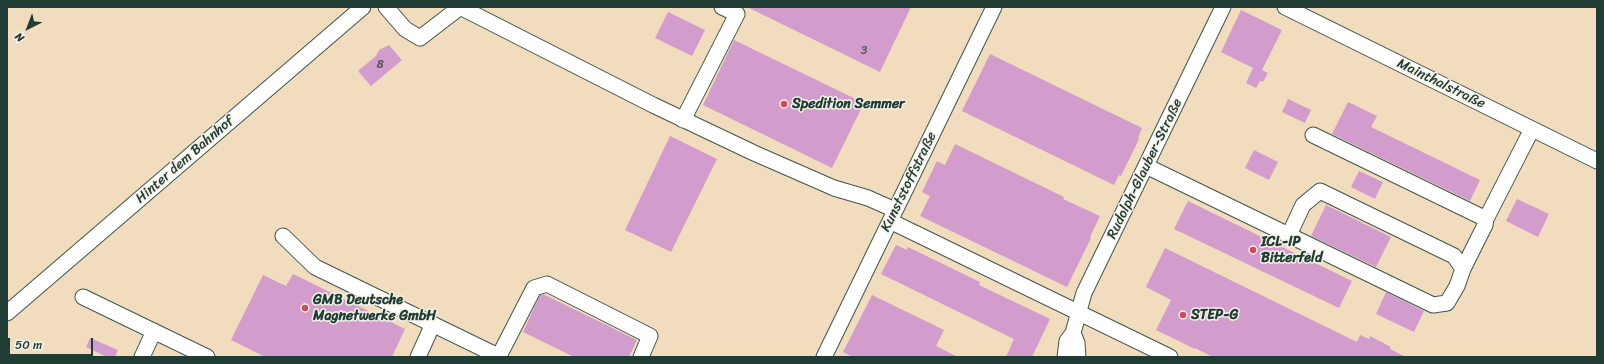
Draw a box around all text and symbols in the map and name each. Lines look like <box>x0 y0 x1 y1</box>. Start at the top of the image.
north arrow <box>8 8 48 48</box>
text: N <box>10 28 29 47</box>
house number: 3 <box>861 44 867 58</box>
street label: Mainthalstraße <box>1394 55 1488 113</box>
house number: 8 <box>376 58 384 72</box>
place label: Spedition Semmer <box>792 96 905 112</box>
street label: Rudolph-Glauber-Straße <box>1104 96 1186 242</box>
marker: Spedition Semmer <box>779 99 789 109</box>
street label: Hinter dem Bahnhof <box>133 113 237 207</box>
street label: Kunststoffstraße <box>878 129 940 235</box>
place label: ICL-IP Bitterfeld <box>1261 234 1322 266</box>
marker: ICL-IP Bitterfeld <box>1248 245 1258 255</box>
place label: GMB Deutsche Magnetwerke GmbH <box>313 292 436 324</box>
marker: GMB Deutsche Magnetwerke GmbH <box>300 303 310 313</box>
place label: STEP-G <box>1191 307 1238 323</box>
marker: STEP-G <box>1178 310 1188 320</box>
scale bar <box>10 330 95 356</box>
text: 50 m <box>15 334 42 356</box>

